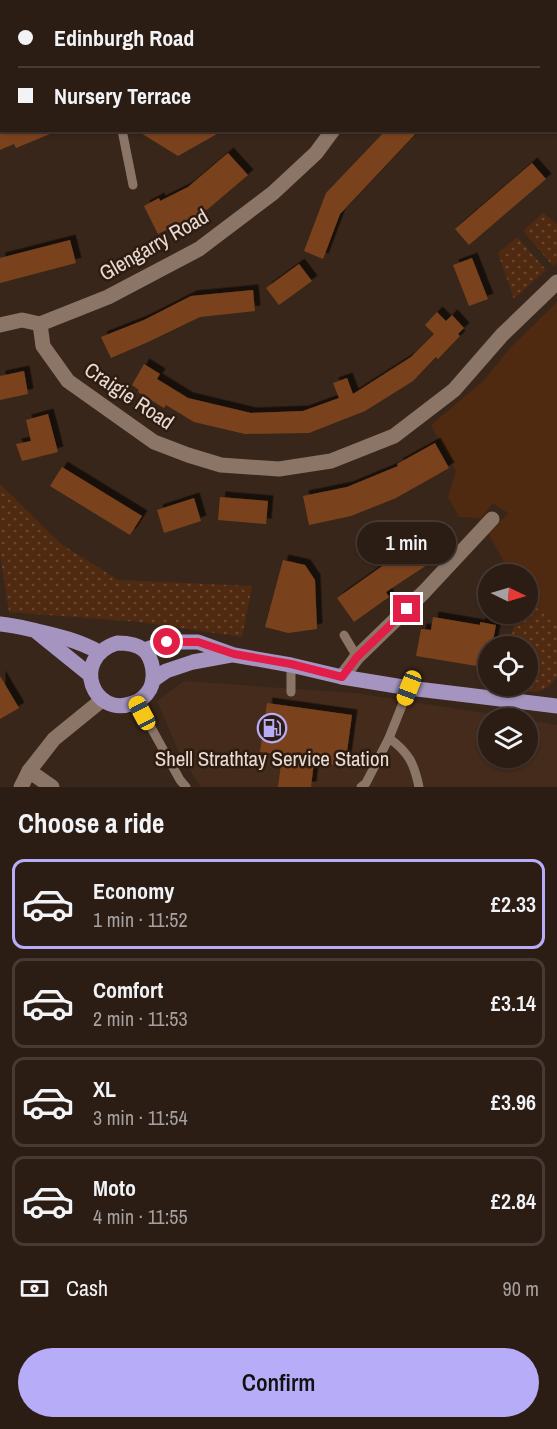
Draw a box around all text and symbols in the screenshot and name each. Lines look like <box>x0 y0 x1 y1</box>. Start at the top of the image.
text: Edinburgh Road <box>54 23 194 53</box>
text: Nursery Terrace <box>54 81 191 111</box>
street label: Glengarry Road <box>94 202 214 288</box>
street label: Craigie Road <box>79 355 180 436</box>
callout: 1 min <box>358 522 456 564</box>
text: 1 min <box>385 529 428 556</box>
north arrow <box>478 564 538 624</box>
map controls <box>478 564 538 768</box>
route end <box>393 595 420 622</box>
route start <box>153 628 180 655</box>
button: locate <box>478 636 538 696</box>
car <box>394 668 424 708</box>
car <box>126 693 158 733</box>
button: layers <box>478 708 538 768</box>
fuel station icon: Shell Strathtay Service Station <box>256 712 288 744</box>
place label: Shell Strathtay Service Station <box>155 744 389 773</box>
text: Choose a ride <box>18 805 164 841</box>
text: Economy <box>93 876 174 906</box>
icon: car <box>21 877 75 931</box>
text: £2.33 <box>491 889 536 919</box>
text: 1 min · 11:52 <box>93 906 188 933</box>
text: Comfort <box>93 975 163 1005</box>
icon: car <box>21 976 75 1030</box>
text: £3.14 <box>491 988 536 1018</box>
text: 2 min · 11:53 <box>93 1005 188 1032</box>
text: XL <box>93 1074 116 1104</box>
icon: car <box>21 1075 75 1129</box>
text: £3.96 <box>491 1087 536 1117</box>
text: 3 min · 11:54 <box>93 1104 188 1131</box>
text: Moto <box>93 1173 136 1203</box>
icon: car <box>21 1174 75 1228</box>
text: £2.84 <box>491 1186 536 1216</box>
text: 4 min · 11:55 <box>93 1203 188 1230</box>
icon: cash <box>18 1272 51 1305</box>
text: Cash <box>66 1273 108 1303</box>
text: 90 m <box>503 1275 539 1302</box>
button: Confirm <box>18 1348 539 1417</box>

